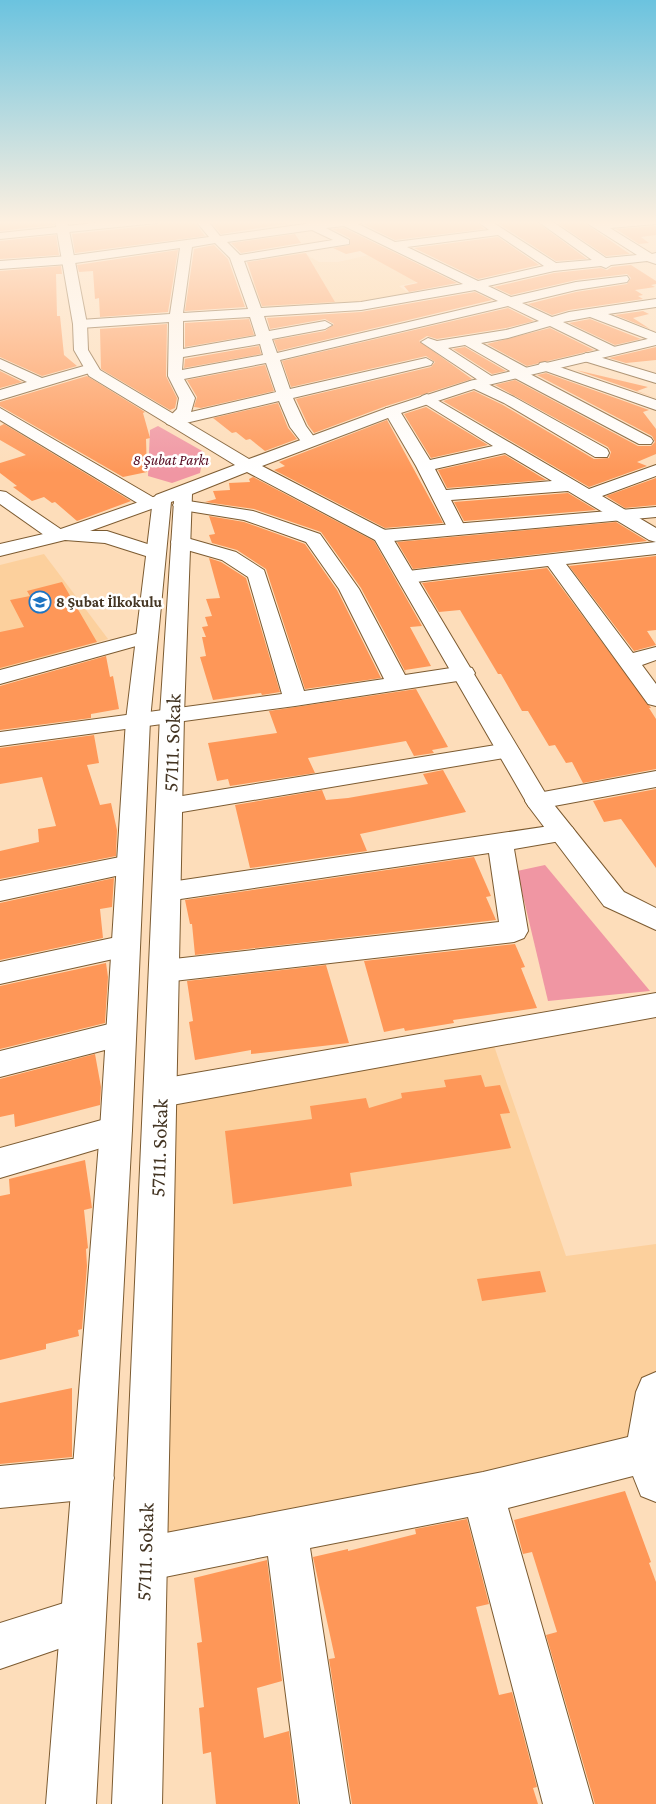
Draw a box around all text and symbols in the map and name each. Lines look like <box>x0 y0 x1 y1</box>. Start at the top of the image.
park label: 8 Şubat Parkı <box>133 452 209 469</box>
school or university icon: 8 Şubat İlkokulu <box>28 590 52 614</box>
place label: 8 Şubat İlkokulu <box>56 594 163 610</box>
street label: 57111. Sokak <box>158 693 186 793</box>
street label: 57111. Sokak <box>145 1098 173 1198</box>
street label: 57111. Sokak <box>131 1502 159 1602</box>

